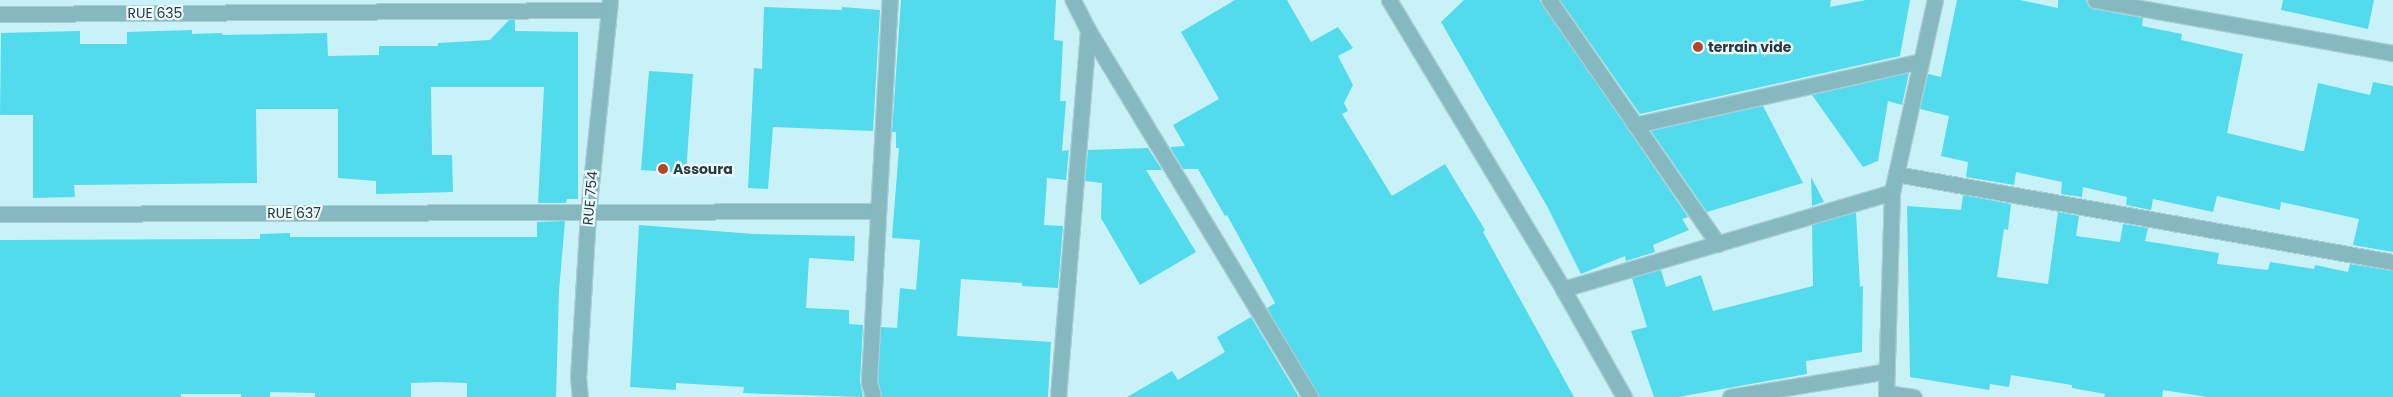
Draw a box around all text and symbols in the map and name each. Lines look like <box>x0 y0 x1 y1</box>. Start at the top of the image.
street label: RUE 635 <box>128 5 182 21</box>
place label: terrain vide <box>1708 39 1791 55</box>
marker: terrain vide <box>1692 41 1704 53</box>
place label: Assoura <box>673 161 733 177</box>
marker: Assoura <box>657 163 669 175</box>
street label: RUE 754 <box>579 170 601 226</box>
street label: RUE 637 <box>267 205 321 221</box>

